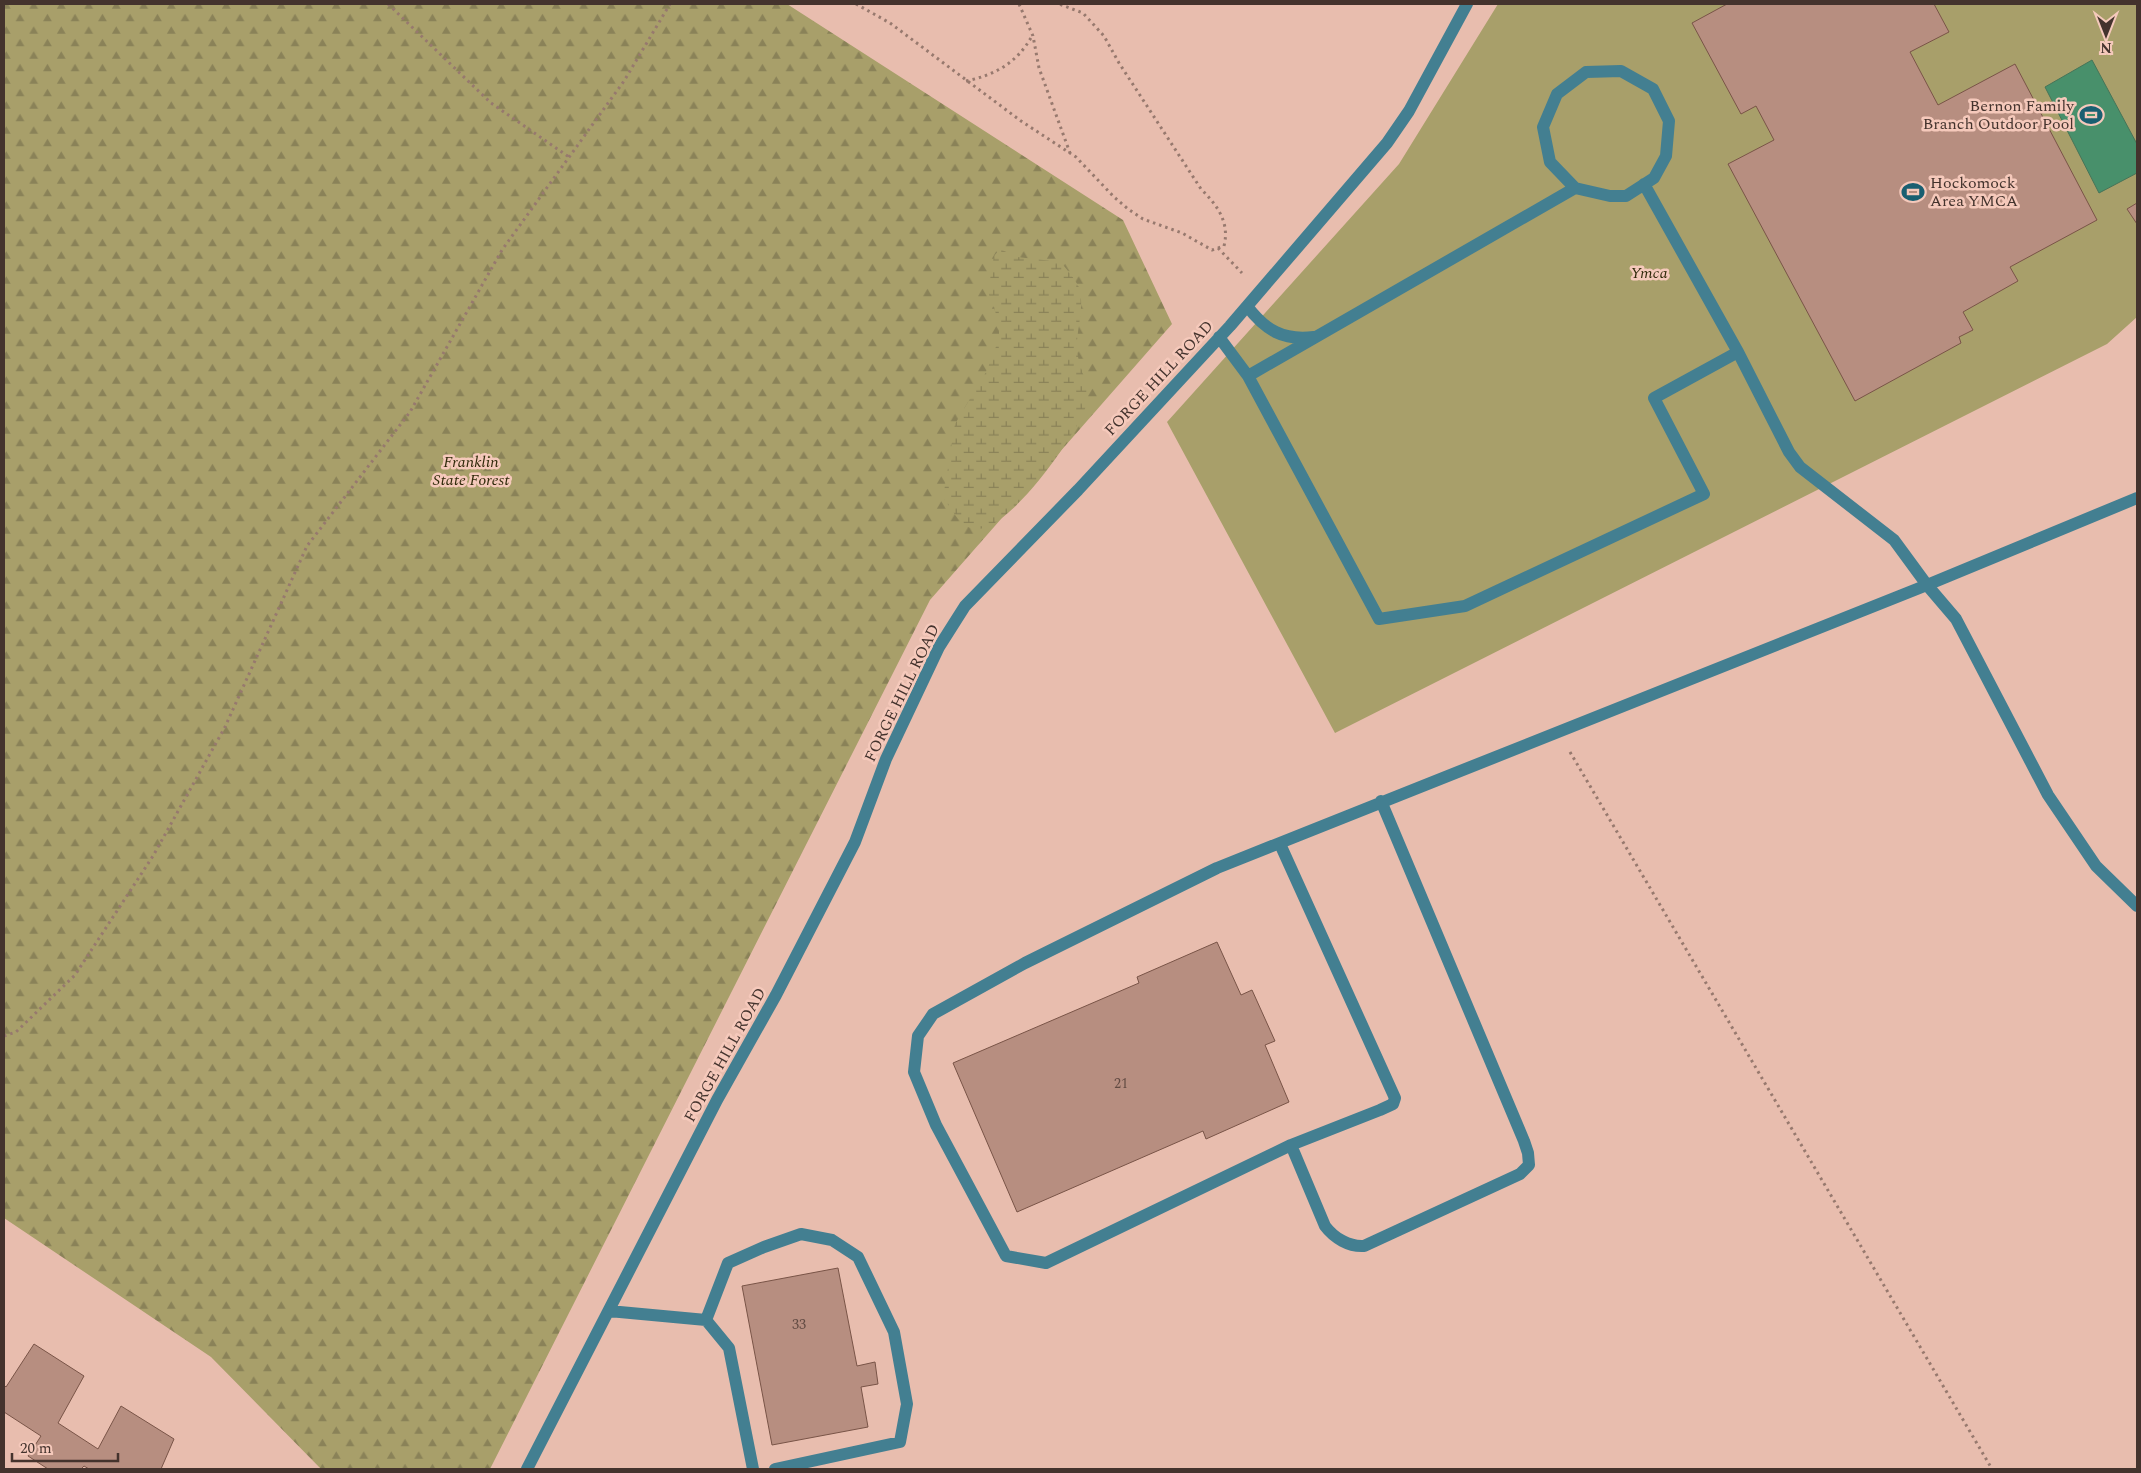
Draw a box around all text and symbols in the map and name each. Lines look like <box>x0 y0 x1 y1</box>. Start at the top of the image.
north arrow <box>2081 10 2131 60</box>
text: N <box>2100 37 2112 58</box>
place label: Bernon Family Branch Outdoor Pool <box>1923 94 2075 136</box>
sports icon: Bernon Family Branch Outdoor Pool <box>2078 102 2104 128</box>
place label: Hockomock Area YMCA <box>1930 171 2018 213</box>
sports icon: Hockomock Area YMCA <box>1900 179 1926 205</box>
park label: Ymca <box>1630 261 1668 285</box>
street label: FORGE HILL ROAD <box>1099 315 1219 441</box>
park label: Franklin State Forest <box>433 450 510 492</box>
street label: FORGE HILL ROAD <box>858 620 946 766</box>
street label: FORGE HILL ROAD <box>678 983 772 1127</box>
house number: 21 <box>1114 1073 1128 1094</box>
house number: 33 <box>792 1314 806 1335</box>
scale bar <box>12 1430 119 1462</box>
text: 20 m <box>20 1437 52 1460</box>

